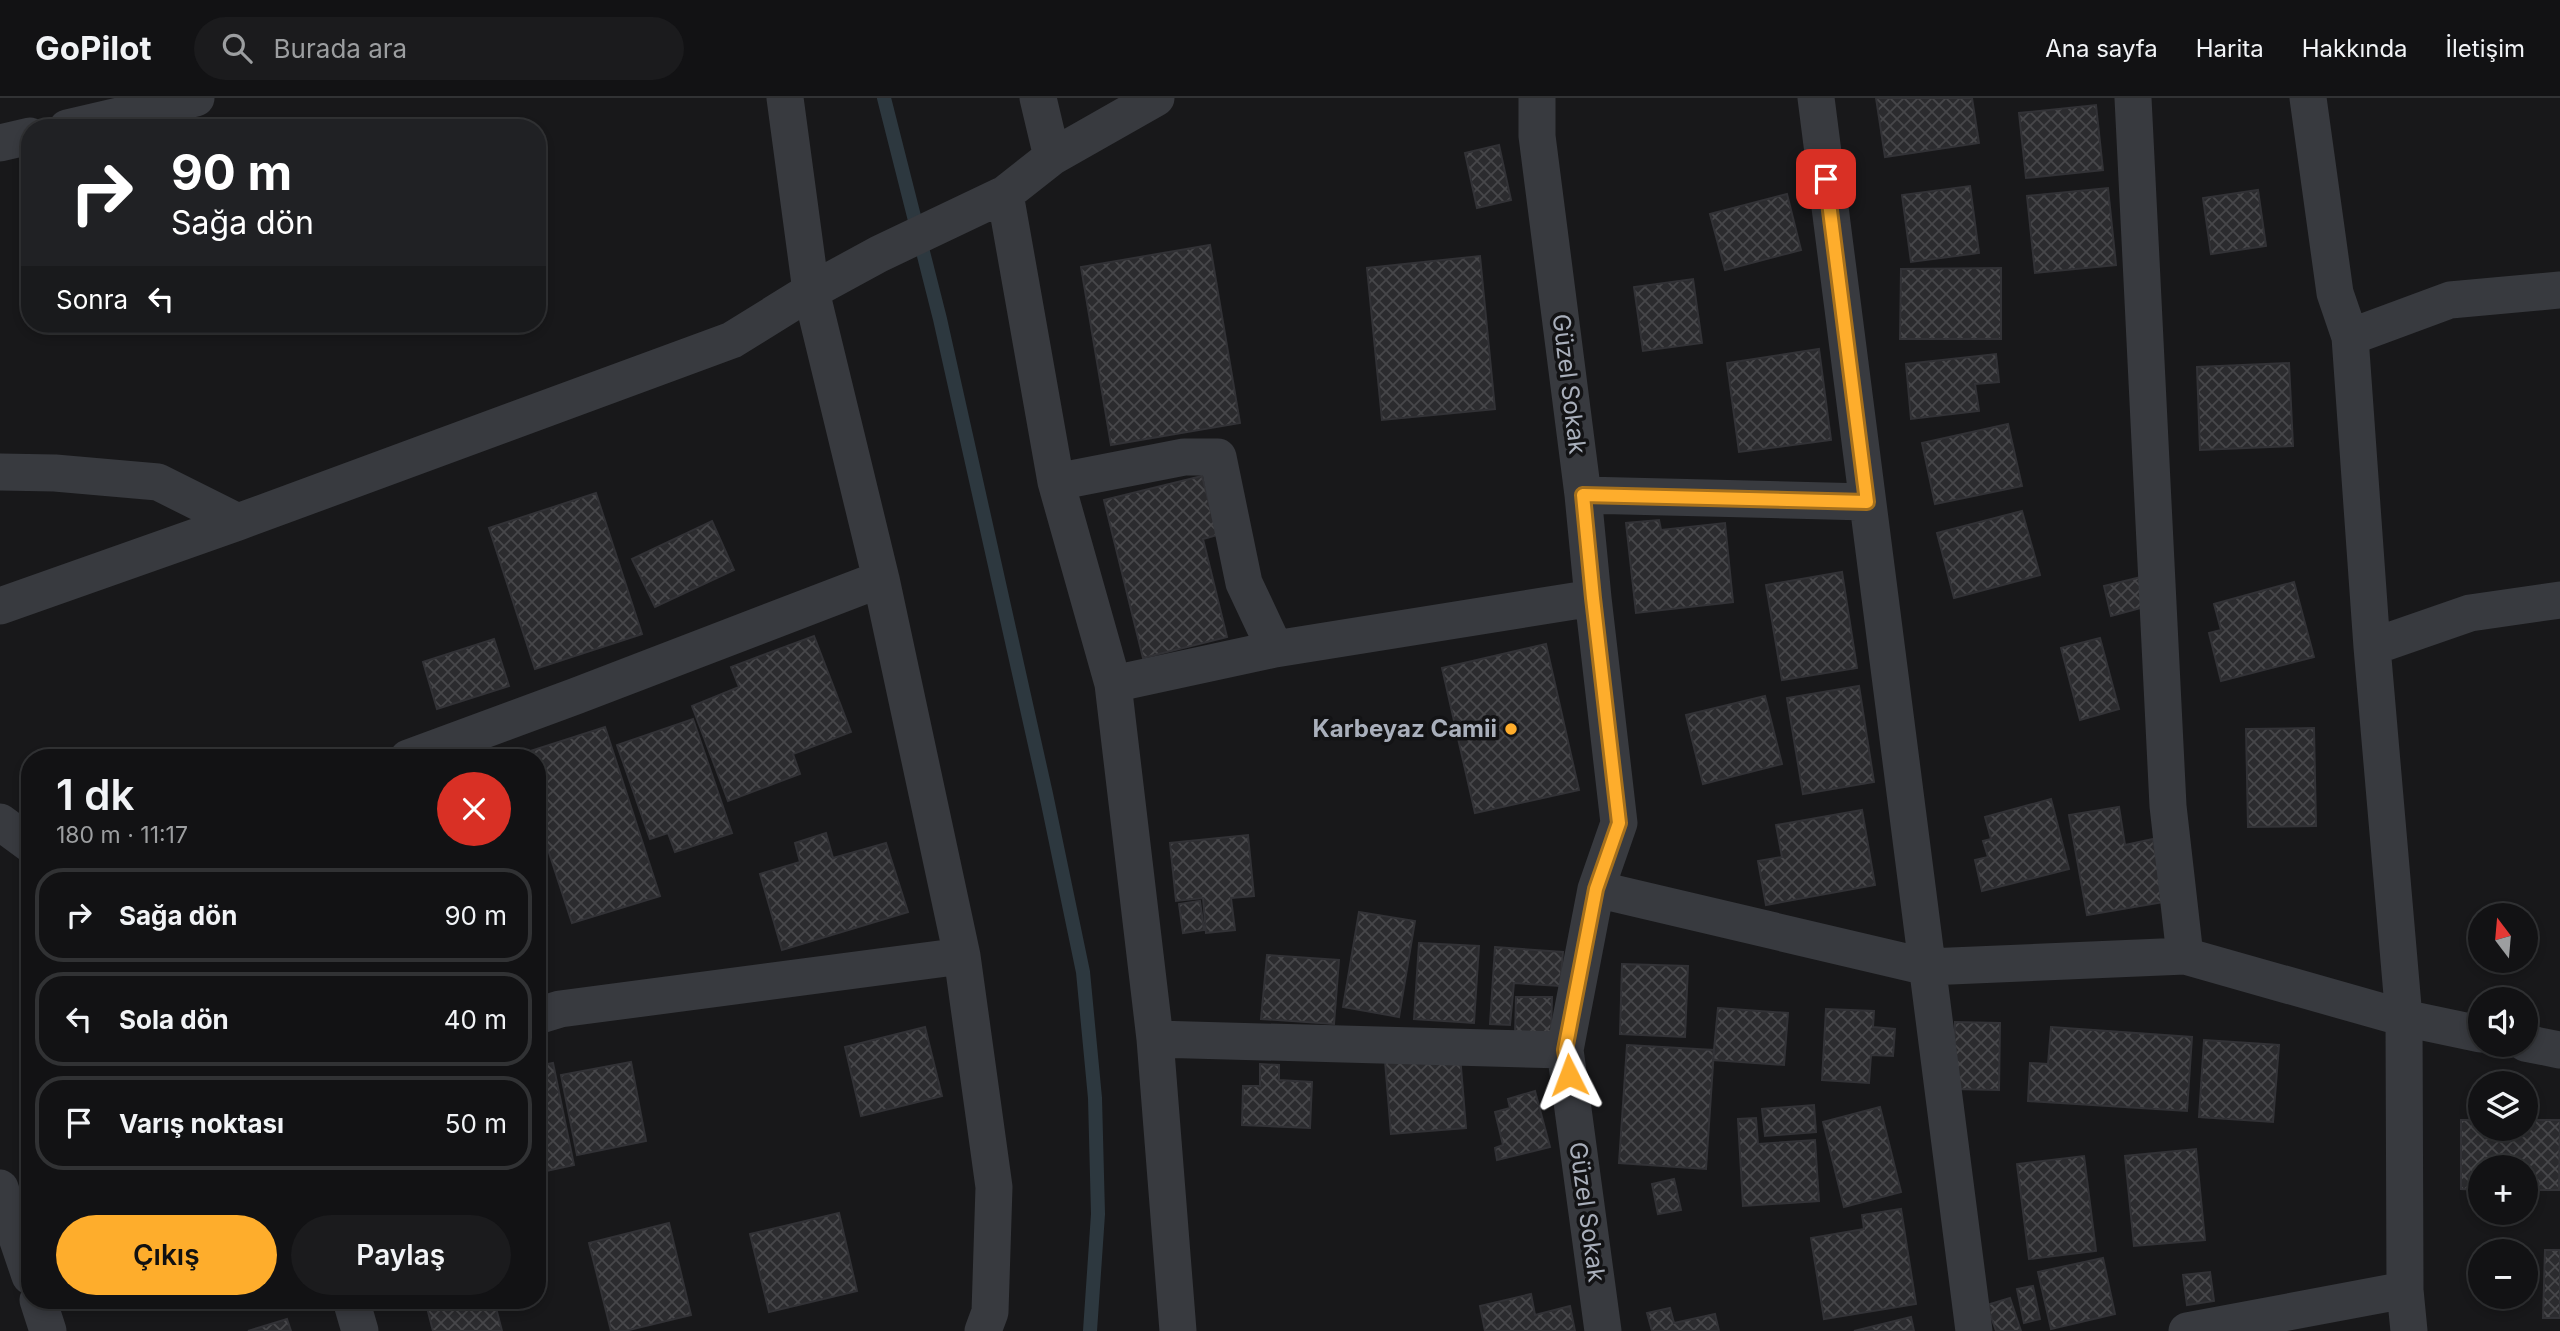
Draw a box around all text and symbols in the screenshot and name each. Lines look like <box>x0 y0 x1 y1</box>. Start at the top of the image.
search box <box>194 17 684 80</box>
text: GoPilot <box>35 28 152 68</box>
icon: search <box>218 29 256 67</box>
text: Burada ara <box>274 33 407 64</box>
text: Ana sayfa <box>2045 34 2158 63</box>
text: Harita <box>2196 34 2264 63</box>
text: Hakkında <box>2302 34 2408 63</box>
text: İletişim <box>2446 34 2525 63</box>
text: 90 m <box>171 143 292 202</box>
icon: right <box>56 147 147 238</box>
pin <box>1796 149 1856 209</box>
icon: arrive <box>1807 160 1845 198</box>
text: Sağa dön <box>171 203 314 242</box>
icon: left <box>142 280 180 318</box>
text: Sonra <box>56 284 128 315</box>
street label: Güzel Sokak <box>1547 312 1592 456</box>
place label: Karbeyaz Camii <box>1312 714 1497 743</box>
marker: Karbeyaz Camii <box>1503 721 1519 737</box>
text: 1 dk <box>56 769 134 820</box>
button: close <box>437 772 511 846</box>
text: 180 m · 11:17 <box>56 821 188 849</box>
icon: right <box>60 896 98 934</box>
text: Sağa dön <box>119 900 237 931</box>
text: 90 m <box>444 900 507 931</box>
north arrow <box>2468 903 2538 973</box>
map controls <box>2468 903 2538 1309</box>
button: sound <box>2468 987 2538 1057</box>
icon: left <box>60 1000 98 1038</box>
text: Sola dön <box>119 1004 229 1035</box>
text: 40 m <box>444 1004 507 1035</box>
position arrow <box>1532 1038 1606 1112</box>
button: layers <box>2468 1071 2538 1141</box>
icon: arrive <box>60 1104 98 1142</box>
text: Varış noktası <box>119 1108 284 1139</box>
text: 50 m <box>445 1108 507 1139</box>
street label: Güzel Sokak <box>1563 1140 1612 1284</box>
button: + <box>2468 1155 2538 1225</box>
button: Çıkış <box>56 1215 277 1295</box>
button: Paylaş <box>291 1215 511 1295</box>
button: − <box>2468 1239 2538 1309</box>

